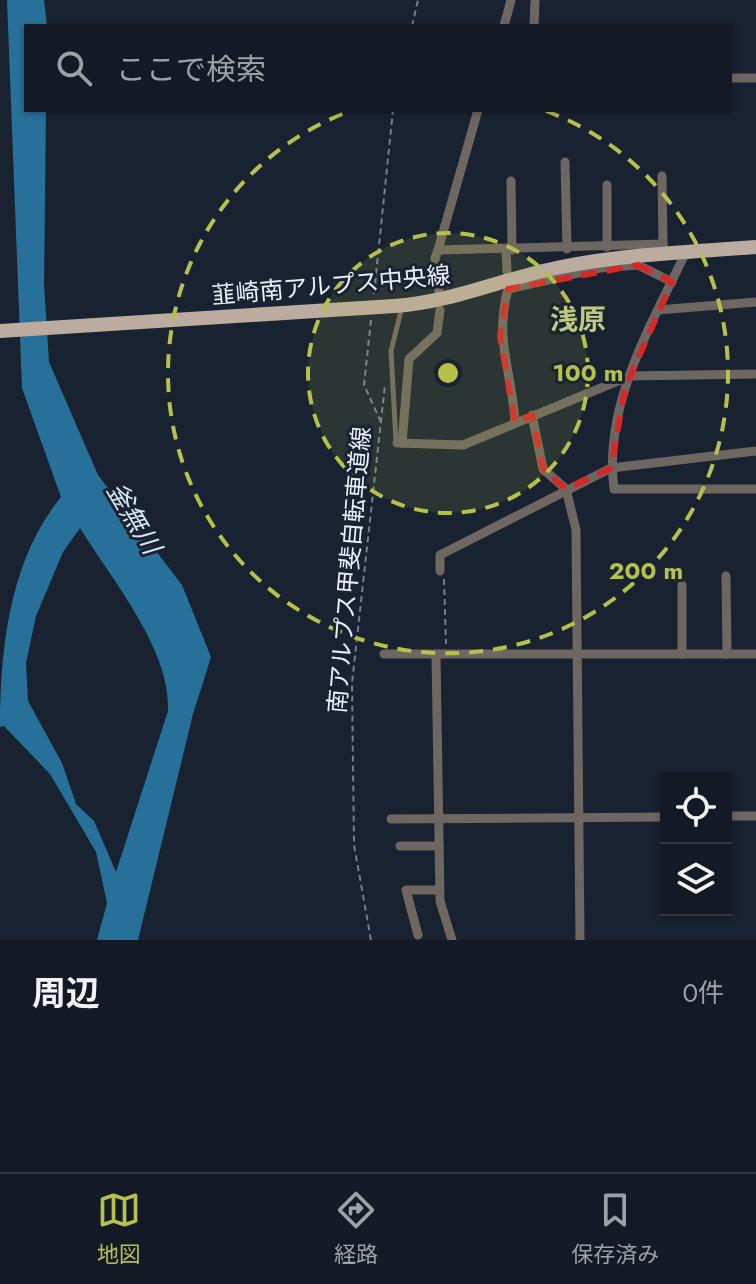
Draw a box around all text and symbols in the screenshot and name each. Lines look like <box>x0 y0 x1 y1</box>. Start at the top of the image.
search box <box>24 24 732 112</box>
icon: search <box>52 46 96 90</box>
text: ここで検索 <box>116 48 266 91</box>
street label: 韮崎南アルプス中央線 <box>210 257 452 313</box>
district label: 浅原 <box>550 299 606 340</box>
text: 100 m <box>553 355 623 390</box>
centre of rings <box>434 359 462 387</box>
street label: 南アルプス甲斐自転車道線 <box>319 425 379 715</box>
water label: 釜無川 <box>98 475 172 564</box>
text: 200 m <box>609 553 683 588</box>
map controls <box>660 772 732 916</box>
button: locate <box>660 772 732 844</box>
button: layers <box>660 844 732 916</box>
text: 周辺 <box>32 969 100 1018</box>
text: 0件 <box>682 974 724 1012</box>
tab: 地図 <box>97 1188 141 1270</box>
tab: 経路 <box>334 1188 378 1270</box>
tab: 保存済み <box>571 1188 659 1270</box>

